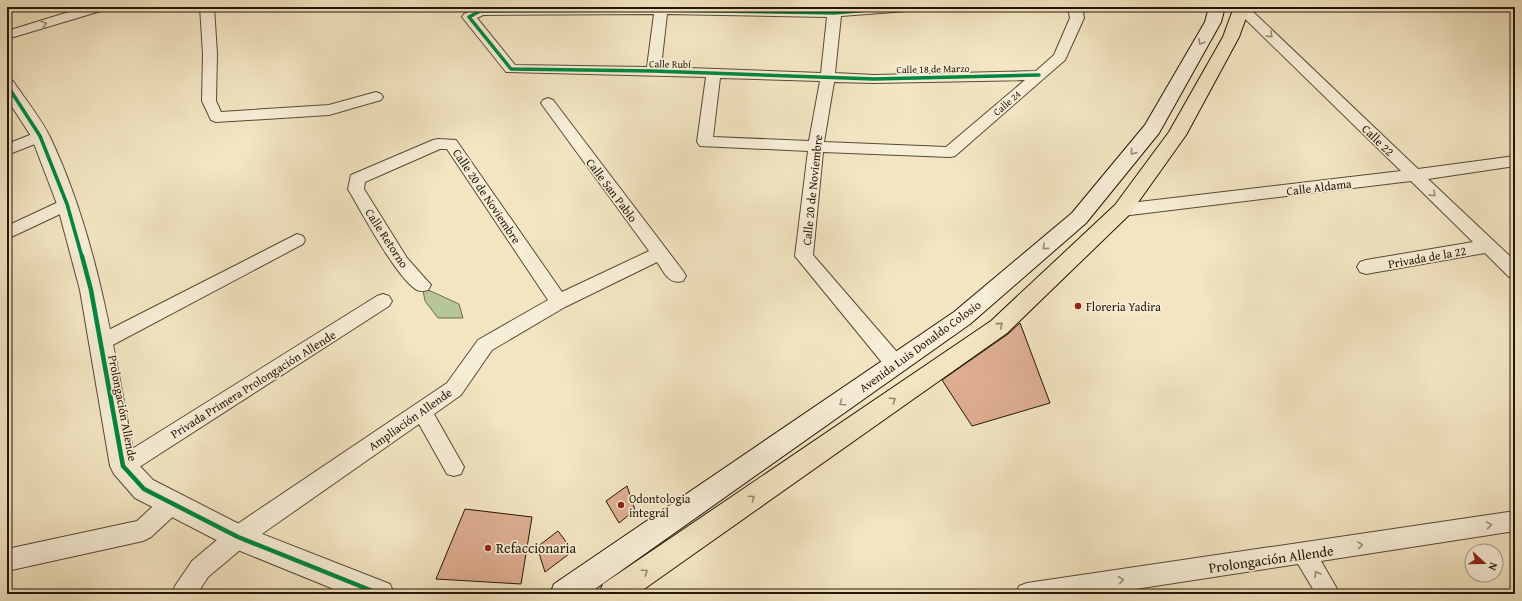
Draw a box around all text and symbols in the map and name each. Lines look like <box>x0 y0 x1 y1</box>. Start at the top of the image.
one-way arrow <box>41 20 48 29</box>
one-way arrow <box>1265 30 1273 38</box>
one-way arrow <box>1199 38 1206 46</box>
street label: Calle Rubí <box>649 56 691 72</box>
street label: Calle 18 de Marzo <box>896 61 970 77</box>
street label: Calle 24 <box>990 87 1024 119</box>
street label: Calle 22 <box>1358 120 1398 160</box>
street label: Calle 20 de Noviembre <box>798 133 826 246</box>
street label: Calle 20 de Noviembre <box>449 145 525 247</box>
one-way arrow <box>1130 148 1137 155</box>
street label: Calle San Pablo <box>582 155 642 225</box>
street label: Calle Aldama <box>1286 175 1353 199</box>
one-way arrow <box>1428 189 1436 197</box>
street label: Calle Retorno <box>361 205 413 271</box>
street label: Privada de la 22 <box>1387 242 1467 272</box>
one-way arrow <box>1042 243 1049 250</box>
street label: Avenida Luis Donaldo Colosio <box>856 296 984 396</box>
place label: Floreria Yadira <box>1086 298 1161 315</box>
marker: Floreria Yadira <box>1073 301 1083 311</box>
one-way arrow <box>995 323 1002 330</box>
street label: Privada Primera Prolongación Allende <box>167 326 339 442</box>
street label: Prolongación Allende <box>104 353 142 463</box>
street label: Ampliación Allende <box>365 384 456 454</box>
one-way arrow <box>889 397 896 405</box>
one-way arrow <box>839 398 846 405</box>
place label: Odontologia integral <box>629 490 691 521</box>
one-way arrow <box>747 496 754 503</box>
marker: Odontologia integral <box>616 500 626 510</box>
one-way arrow <box>1486 521 1492 530</box>
place label: Refaccionaria <box>496 538 576 558</box>
street label: Prolongación Allende <box>1207 540 1335 578</box>
one-way arrow <box>1357 541 1363 550</box>
marker: Refaccionaria <box>483 543 493 553</box>
north arrow <box>1464 543 1504 583</box>
text: N <box>1484 560 1502 573</box>
one-way arrow <box>641 569 648 577</box>
one-way arrow <box>1314 571 1321 578</box>
one-way arrow <box>1118 576 1124 585</box>

